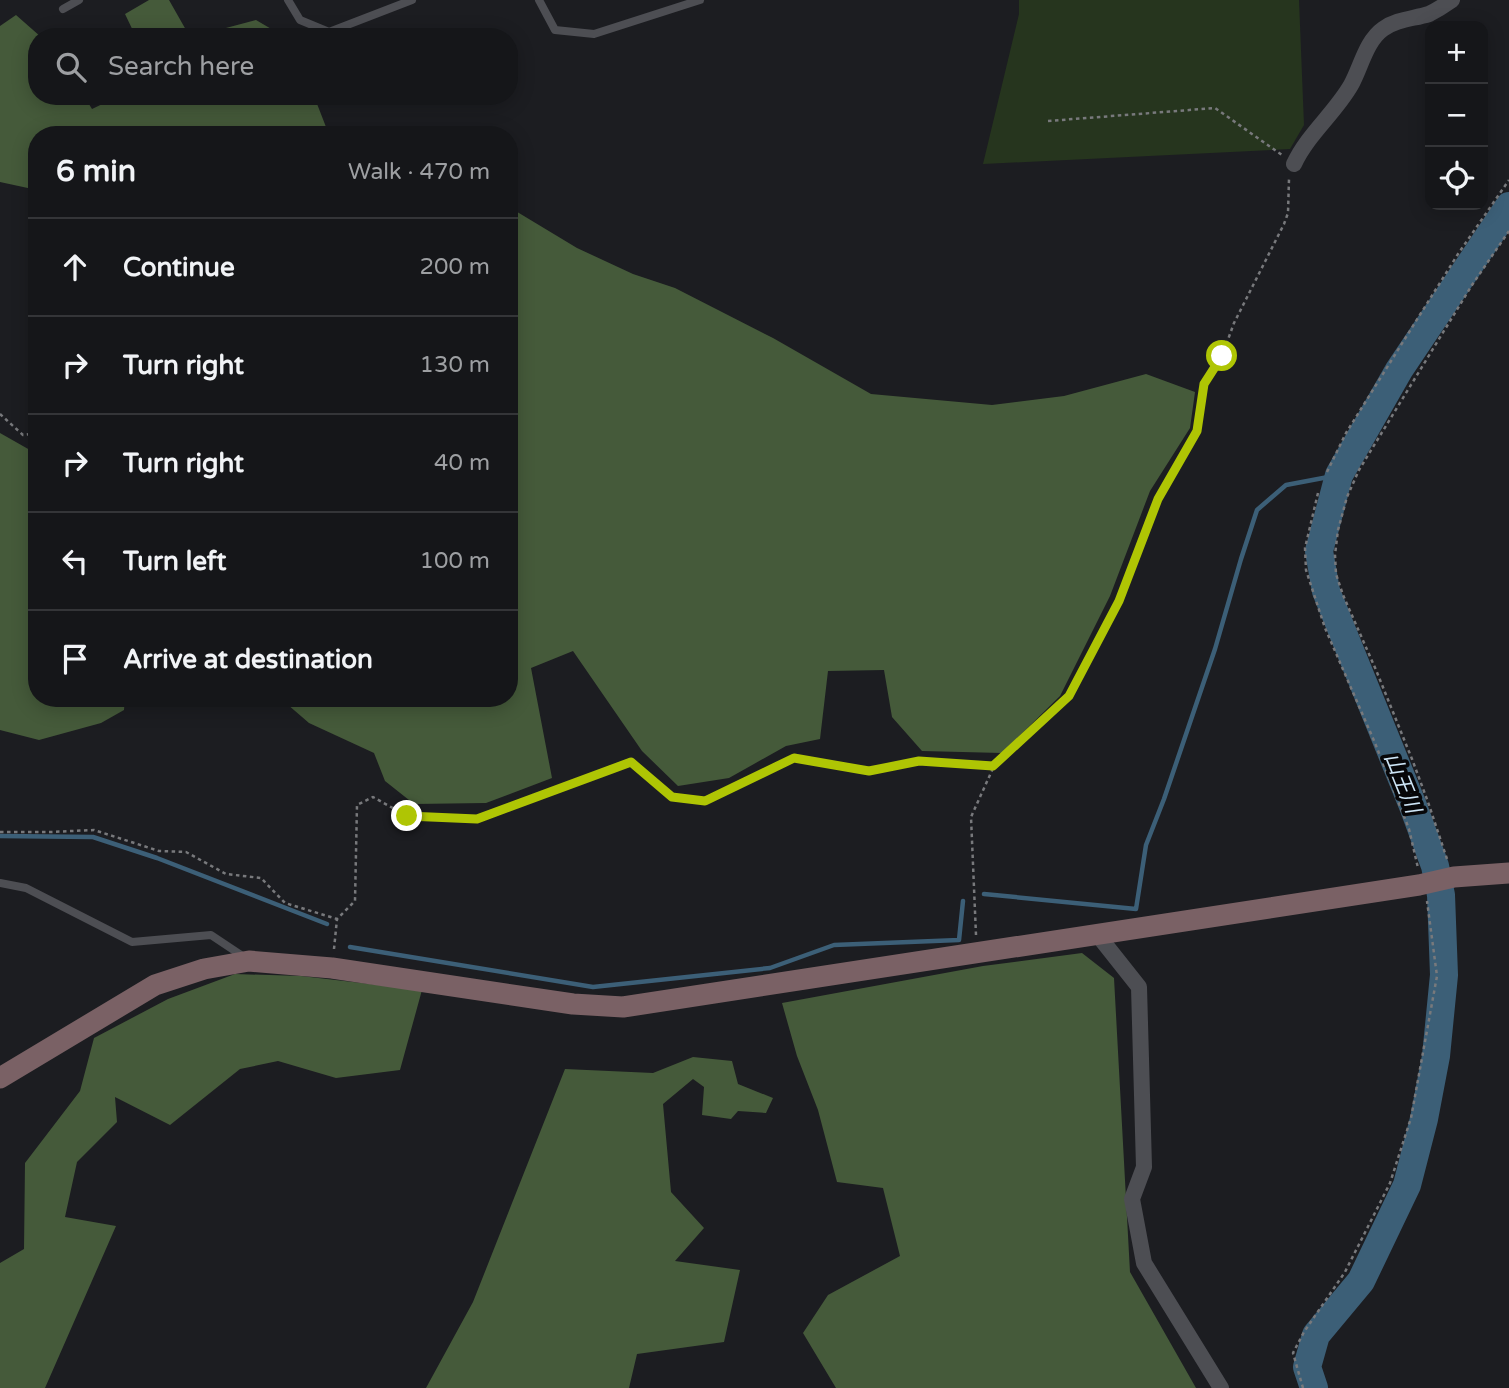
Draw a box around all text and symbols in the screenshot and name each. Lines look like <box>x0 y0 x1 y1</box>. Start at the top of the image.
map controls <box>1425 21 1488 210</box>
button: + <box>1425 21 1488 84</box>
search box <box>28 28 518 105</box>
icon: search <box>52 48 90 86</box>
text: Search here <box>108 51 254 82</box>
button: − <box>1425 84 1488 147</box>
button: locate <box>1425 147 1488 210</box>
text: 6 min <box>56 153 136 190</box>
text: Walk · 470 m <box>348 158 490 186</box>
icon: ahead <box>56 248 94 286</box>
text: Continue <box>123 252 235 283</box>
text: 200 m <box>420 253 490 281</box>
route start <box>1206 340 1237 371</box>
icon: right <box>56 346 94 384</box>
text: Turn right <box>123 350 244 381</box>
text: 130 m <box>420 351 490 379</box>
icon: right <box>56 444 94 482</box>
text: Turn right <box>123 448 244 479</box>
text: 40 m <box>434 449 490 477</box>
icon: left <box>56 542 94 580</box>
text: Turn left <box>123 546 226 577</box>
text: 100 m <box>420 547 490 575</box>
icon: arrive <box>56 640 94 678</box>
text: Arrive at destination <box>123 644 373 675</box>
water label: 山王川 <box>1379 749 1426 819</box>
route end <box>391 800 422 831</box>

